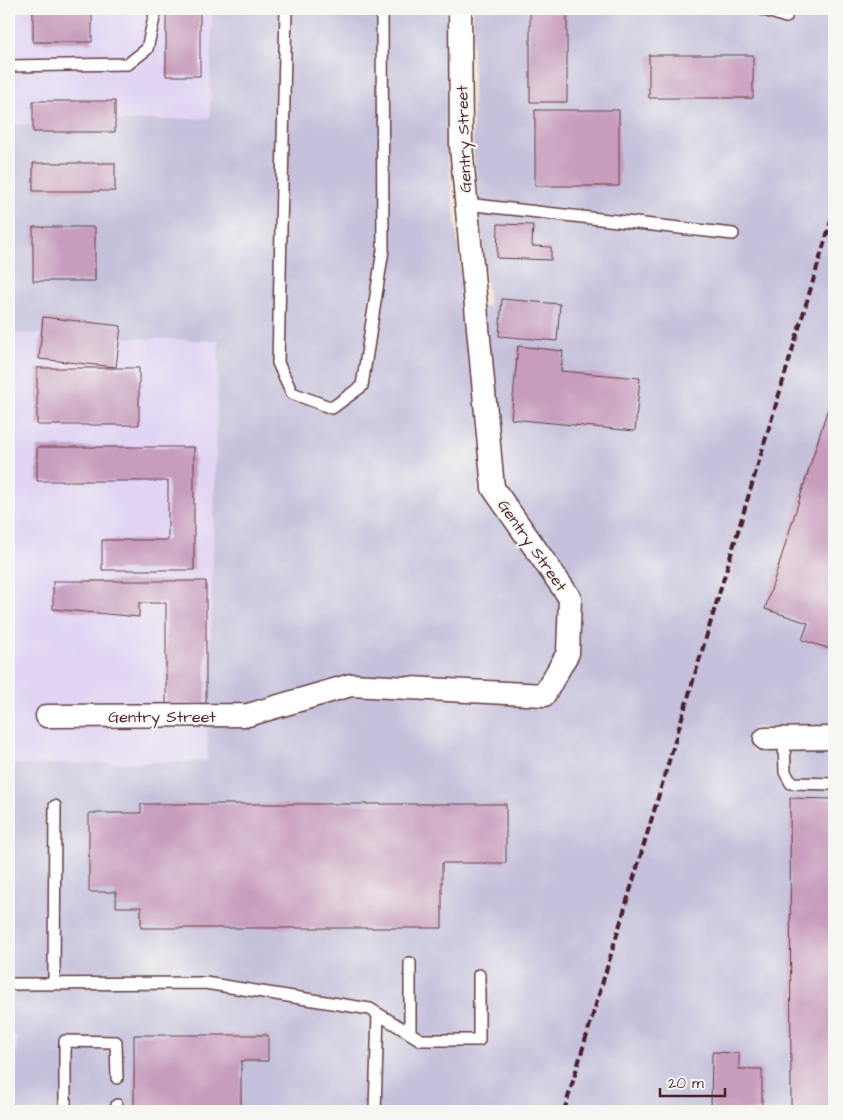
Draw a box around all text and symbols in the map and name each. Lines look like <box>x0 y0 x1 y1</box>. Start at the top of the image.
street label: Gentry Street <box>451 84 478 193</box>
street label: Gentry Street <box>491 495 572 597</box>
street label: Gentry Street <box>108 706 216 729</box>
scale bar <box>660 1065 726 1097</box>
text: 20 m <box>668 1073 704 1094</box>

